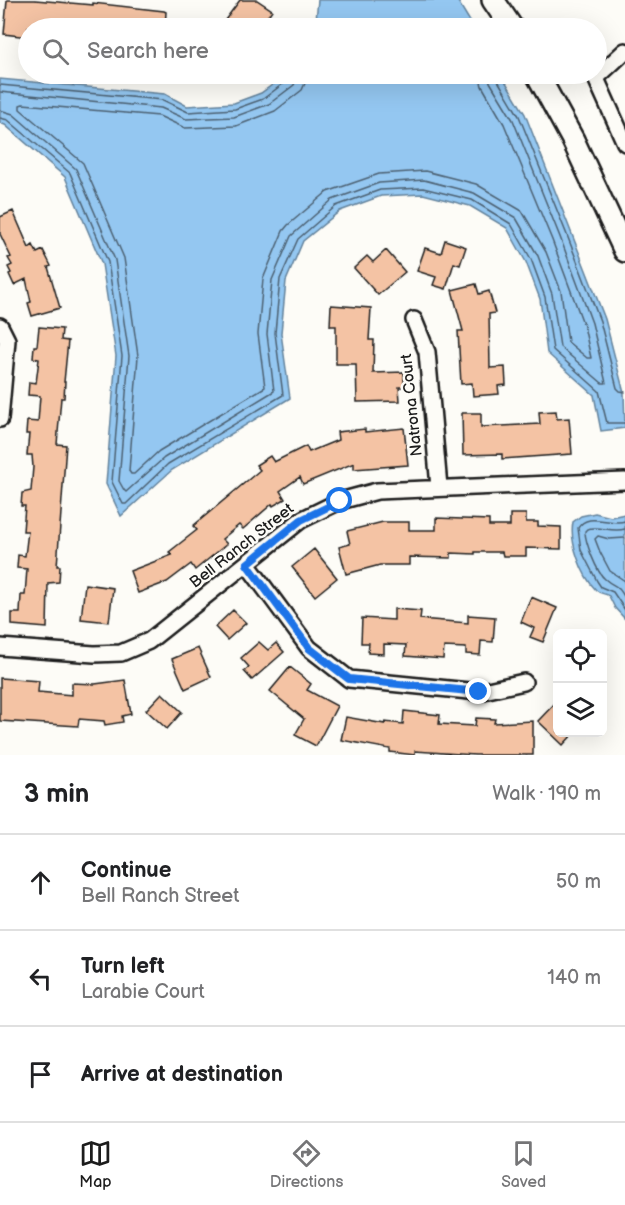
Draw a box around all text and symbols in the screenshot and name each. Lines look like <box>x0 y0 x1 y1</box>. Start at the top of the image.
search box <box>18 18 607 84</box>
icon: search <box>39 35 72 68</box>
text: Search here <box>87 38 209 65</box>
street label: Natrona Court <box>397 353 427 457</box>
route start <box>326 487 352 513</box>
street label: Bell Ranch Street <box>186 499 298 592</box>
map controls <box>553 629 607 737</box>
button: locate <box>553 629 607 683</box>
route end <box>465 678 491 704</box>
button: layers <box>553 683 607 737</box>
text: 3 min <box>24 779 89 810</box>
text: Walk · 190 m <box>492 782 601 806</box>
text: Continue <box>81 857 171 884</box>
icon: ahead <box>24 866 57 899</box>
text: 50 m <box>556 870 601 894</box>
text: Bell Ranch Street <box>81 884 239 908</box>
text: Turn left <box>81 953 165 980</box>
icon: left <box>24 962 57 995</box>
text: 140 m <box>547 966 601 990</box>
text: Larabie Court <box>81 980 205 1004</box>
icon: arrive <box>24 1058 57 1091</box>
text: Arrive at destination <box>81 1061 283 1088</box>
tab: Map <box>79 1137 112 1192</box>
tab: Directions <box>270 1137 343 1192</box>
tab: Saved <box>501 1137 546 1192</box>

